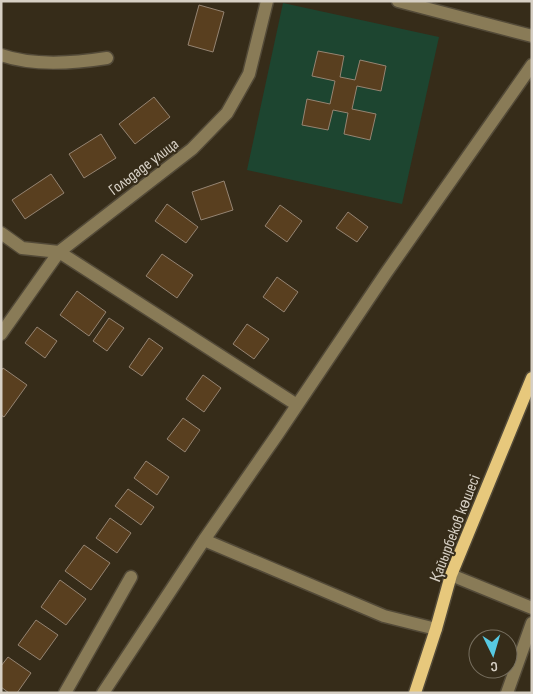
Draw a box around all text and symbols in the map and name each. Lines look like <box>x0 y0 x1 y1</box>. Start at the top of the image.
street label: Гольдаде улица <box>105 135 183 200</box>
street label: Қайырбеков көшесі <box>426 472 485 585</box>
north arrow <box>468 629 518 679</box>
text: С <box>490 658 498 675</box>

